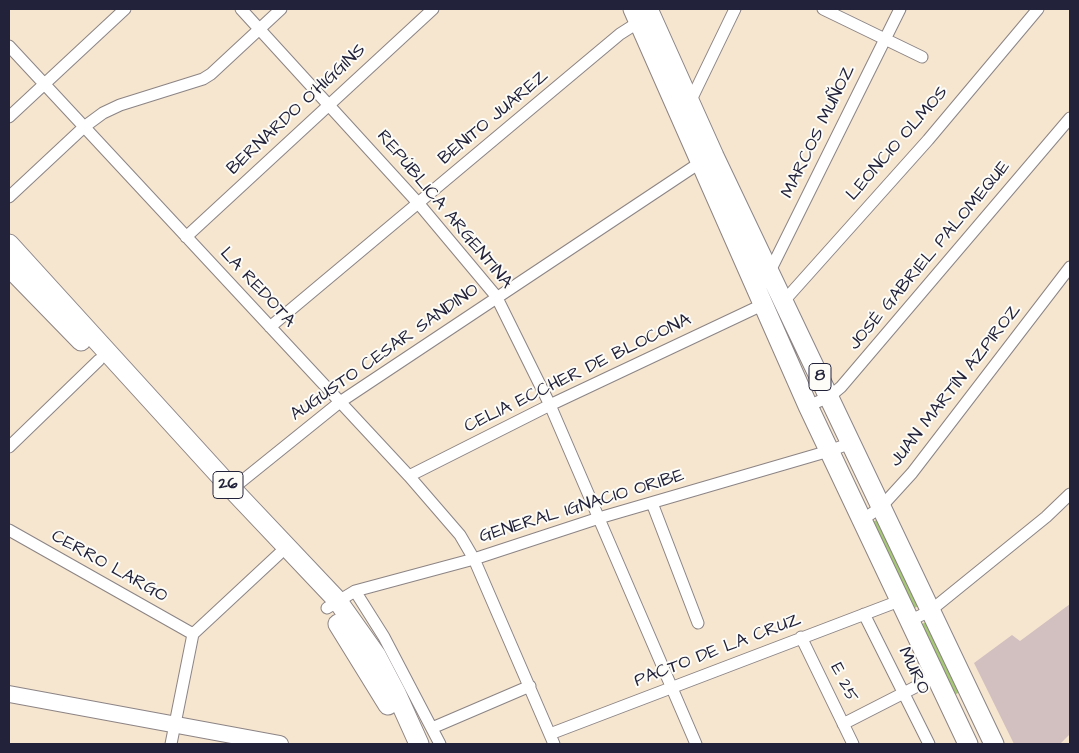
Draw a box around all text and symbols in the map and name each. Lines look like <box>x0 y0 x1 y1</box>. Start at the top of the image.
street label: BERNARDO O´HIGGINS <box>223 40 371 180</box>
street label: MARCOS MUÑOZ <box>777 62 861 202</box>
street label: BENITO JUAREZ <box>435 66 553 170</box>
street label: LEONCIO OLMOS <box>843 82 953 206</box>
street label: REPÚBLICA ARGENTINA <box>371 126 517 294</box>
street label: JOSÉ GABRIEL PALOMEQUE <box>844 157 1016 355</box>
street label: LA REDOTA <box>215 244 299 332</box>
street label: AUGUSTO CESAR SANDINO <box>287 280 483 426</box>
street label: JUAN MARTÍN AZPIROZ <box>886 300 1026 472</box>
street label: CELIA ECCHER DE BLOCONA <box>461 310 695 438</box>
road number: 8 <box>809 364 831 391</box>
street label: GENERAL IGNACIO ORIBE <box>477 466 687 548</box>
road number: 26 <box>213 472 243 498</box>
street label: CERRO LARGO <box>47 526 171 608</box>
street label: PACTO DE LA CRUZ <box>632 609 804 693</box>
street label: MURO <box>892 644 934 698</box>
street label: E 25 <box>824 660 862 706</box>

